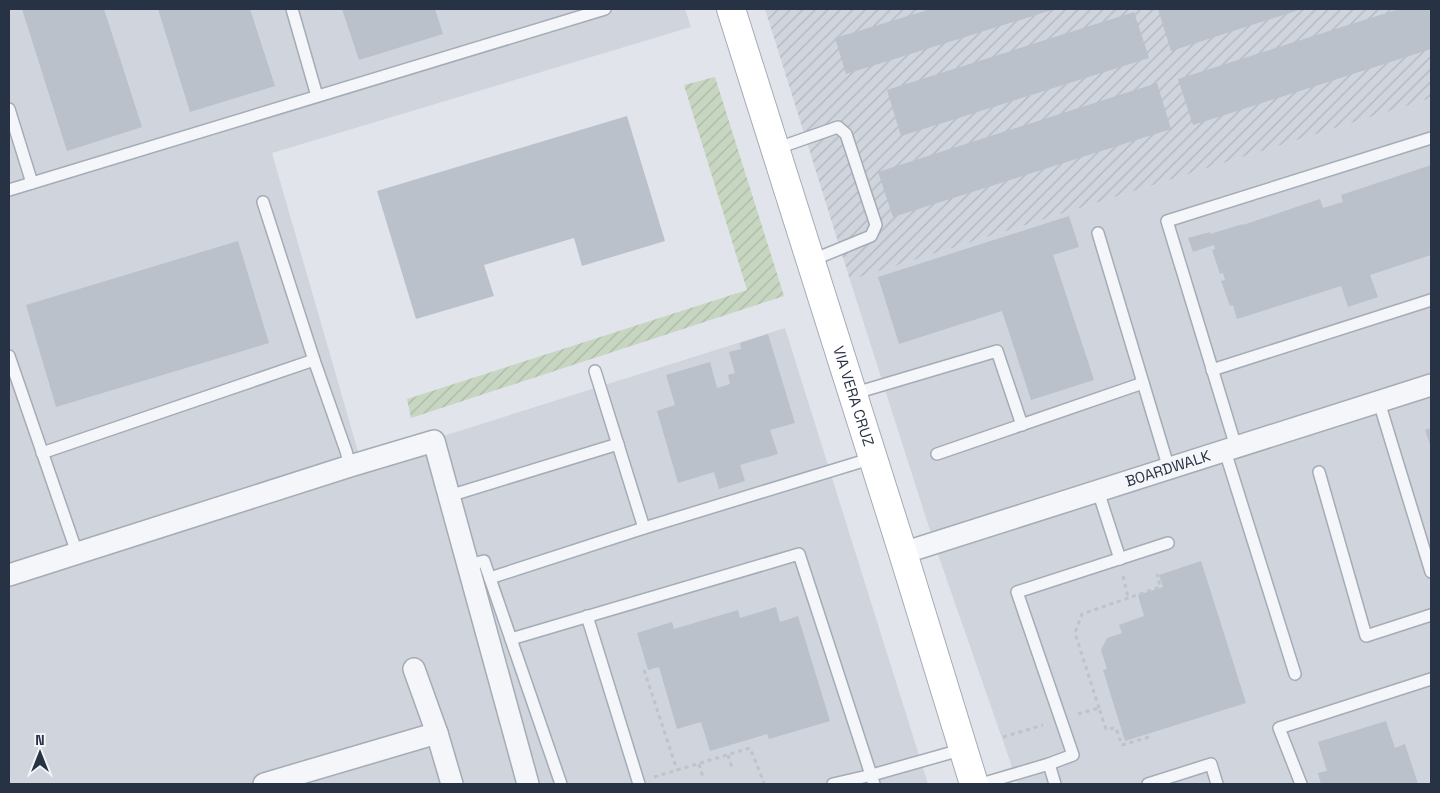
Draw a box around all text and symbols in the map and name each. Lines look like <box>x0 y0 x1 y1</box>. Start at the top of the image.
street label: VIA VERA CRUZ <box>829 344 879 448</box>
street label: BOARDWALK <box>1123 446 1213 491</box>
north arrow <box>15 728 65 778</box>
text: N <box>35 731 45 749</box>

